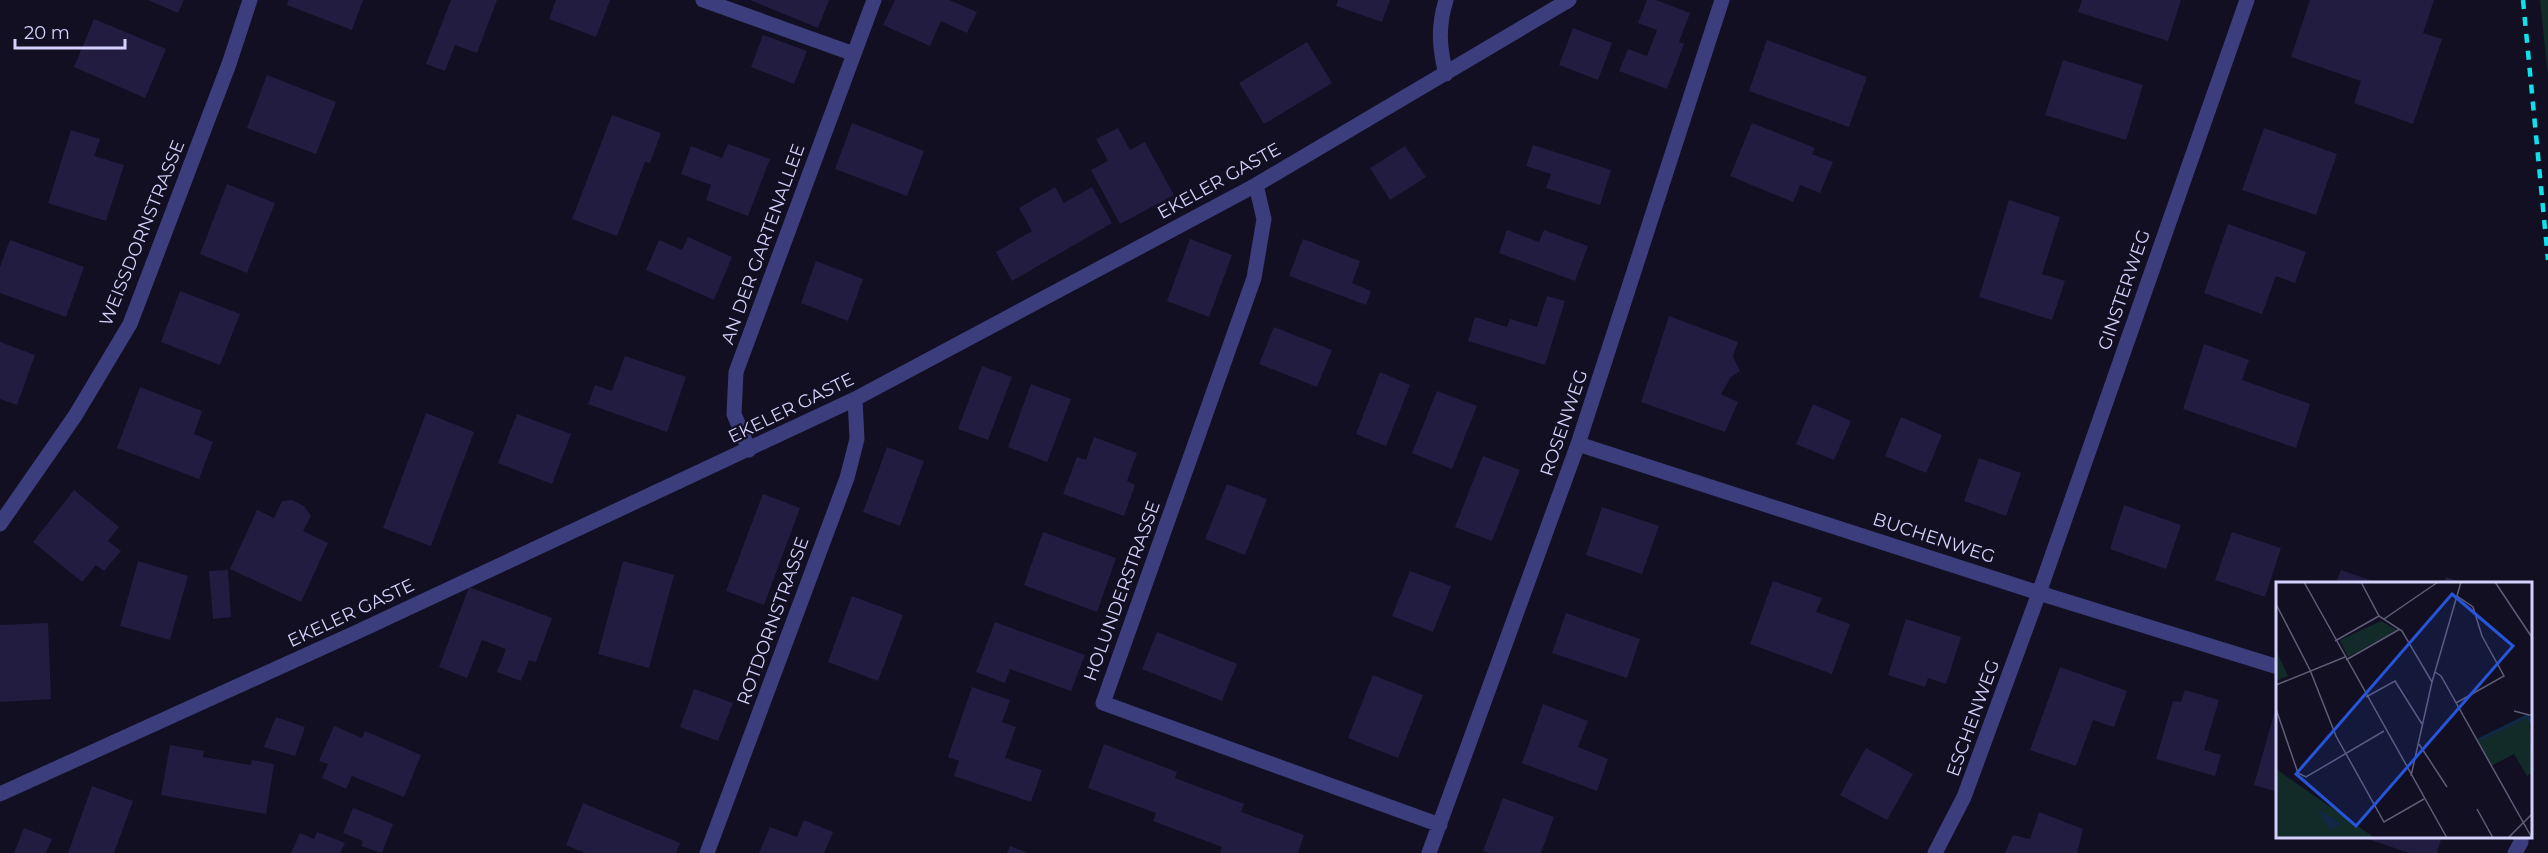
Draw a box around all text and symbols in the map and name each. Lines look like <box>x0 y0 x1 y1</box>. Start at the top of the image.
scale bar <box>15 12 124 50</box>
text: 20 m <box>24 22 70 44</box>
street label: WEISSDORNSTRASSE <box>95 137 189 329</box>
street label: EKELER GASTE <box>1154 138 1284 224</box>
street label: AN DER GARTENALLEE <box>716 141 810 347</box>
street label: GINSTERWEG <box>2093 227 2155 353</box>
street label: ROSENWEG <box>1535 367 1593 479</box>
street label: EKELER GASTE <box>724 368 858 448</box>
street label: HOLUNDERSTRASSE <box>1079 498 1165 684</box>
street label: BUCHENWEG <box>1870 508 1998 568</box>
street label: ROTDORNSTRASSE <box>732 534 814 708</box>
street label: EKELER GASTE <box>284 574 418 652</box>
inset map <box>2276 582 2533 838</box>
street label: ESCHENWEG <box>1942 657 2004 779</box>

